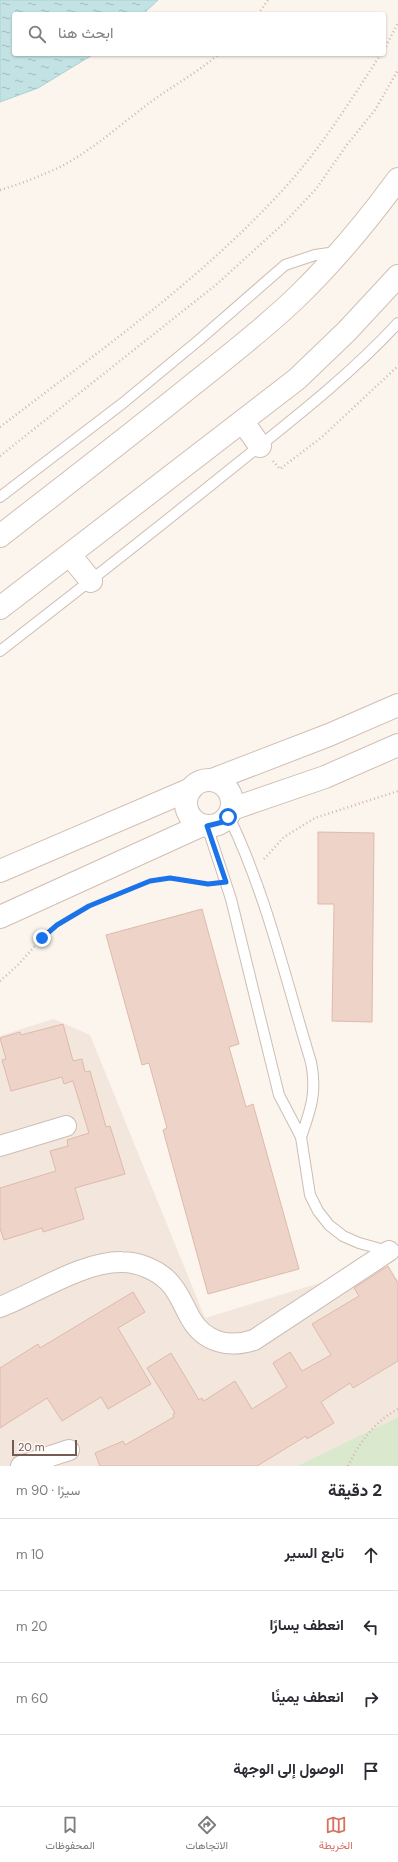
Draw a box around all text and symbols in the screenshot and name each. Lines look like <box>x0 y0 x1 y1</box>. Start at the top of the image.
search box <box>12 12 386 56</box>
icon: search <box>26 23 48 45</box>
text: ابحث هنا <box>58 23 113 43</box>
route start <box>219 808 237 826</box>
route end <box>33 929 51 947</box>
scale bar <box>12 1438 77 1457</box>
text: 20 m <box>18 1440 44 1454</box>
text: 2 دقيقة <box>328 1479 382 1501</box>
text: سيرًا · 90 m <box>16 1482 80 1499</box>
text: تابع السير <box>285 1543 344 1563</box>
icon: ahead <box>360 1544 382 1566</box>
text: 10 m <box>16 1546 44 1563</box>
text: انعطف يسارًا <box>269 1615 344 1635</box>
icon: left <box>360 1616 382 1638</box>
text: 20 m <box>16 1618 47 1635</box>
text: انعطف يمينًا <box>271 1687 344 1707</box>
icon: right <box>360 1688 382 1710</box>
text: 60 m <box>16 1690 48 1707</box>
text: الوصول إلى الوجهة <box>233 1759 344 1779</box>
icon: arrive <box>360 1760 382 1782</box>
tab: المحفوظات <box>45 1814 95 1855</box>
tab: الاتجاهات <box>185 1814 228 1855</box>
tab: الخريطة <box>319 1814 353 1855</box>

